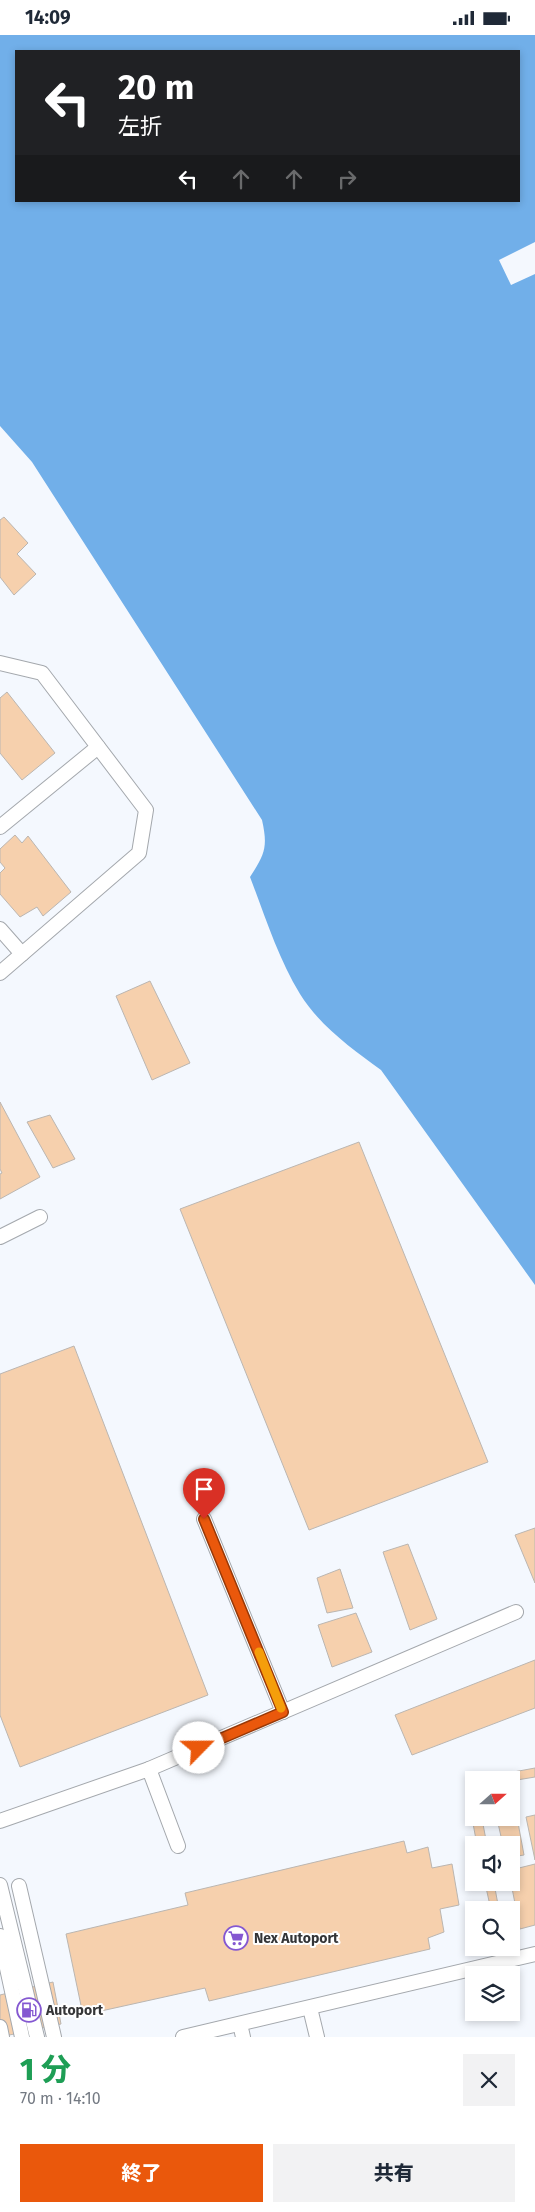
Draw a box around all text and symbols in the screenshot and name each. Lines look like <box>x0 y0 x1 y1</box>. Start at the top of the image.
text: 14:09 <box>25 6 71 29</box>
text: 20 m <box>118 66 194 108</box>
icon: left <box>35 70 100 135</box>
text: 左折 <box>118 113 162 140</box>
icon: left <box>174 165 202 193</box>
icon: ahead <box>227 165 255 193</box>
icon: ahead <box>280 165 308 193</box>
icon: right <box>333 165 361 193</box>
pin <box>183 1468 225 1519</box>
icon: arrive <box>190 1475 218 1503</box>
position arrow <box>172 1721 224 1773</box>
north arrow <box>465 1771 520 1826</box>
map controls <box>465 1771 520 2021</box>
button: sound <box>465 1836 520 1891</box>
button: search <box>465 1901 520 1956</box>
supermarket icon: Nex Autoport <box>223 1925 249 1951</box>
place label: Nex Autoport <box>254 1930 339 1947</box>
button: layers <box>465 1966 520 2021</box>
fuel station icon: Autoport <box>16 1997 42 2023</box>
place label: Autoport <box>45 2002 104 2019</box>
text: 1 分 <box>20 2052 71 2088</box>
button: close <box>463 2054 515 2106</box>
text: 70 m · 14:10 <box>20 2089 101 2108</box>
button: 終了 <box>20 2144 263 2202</box>
button: 共有 <box>273 2144 515 2202</box>

